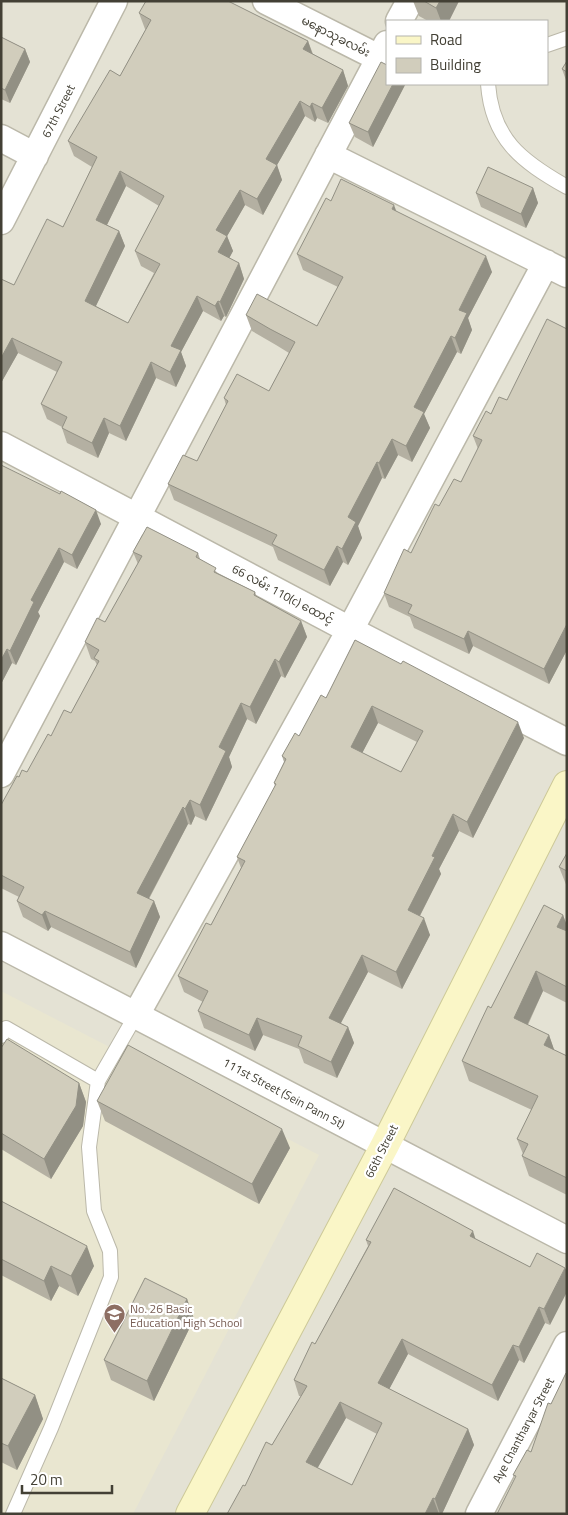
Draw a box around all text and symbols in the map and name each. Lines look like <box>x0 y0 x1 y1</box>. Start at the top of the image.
street label: မနောသုခလမ်း <box>298 10 374 62</box>
legend <box>386 20 548 85</box>
text: Road <box>430 28 462 51</box>
text: Building <box>430 53 481 76</box>
street label: 67th Street <box>36 80 80 141</box>
street label: 66 လမ်း 110(c) ထောင့် <box>229 559 338 629</box>
street label: 111st Street (Sein Pann St) <box>219 1053 349 1133</box>
street label: 66th Street <box>359 1120 403 1181</box>
place label: No. 26 Basic Education High School <box>130 1299 242 1332</box>
school or university icon: No. 26 Basic Education High School <box>102 1303 126 1334</box>
street label: Aye Chantharyar Street <box>487 1373 559 1486</box>
scale bar <box>22 1462 112 1494</box>
text: 20 m <box>30 1468 63 1491</box>

